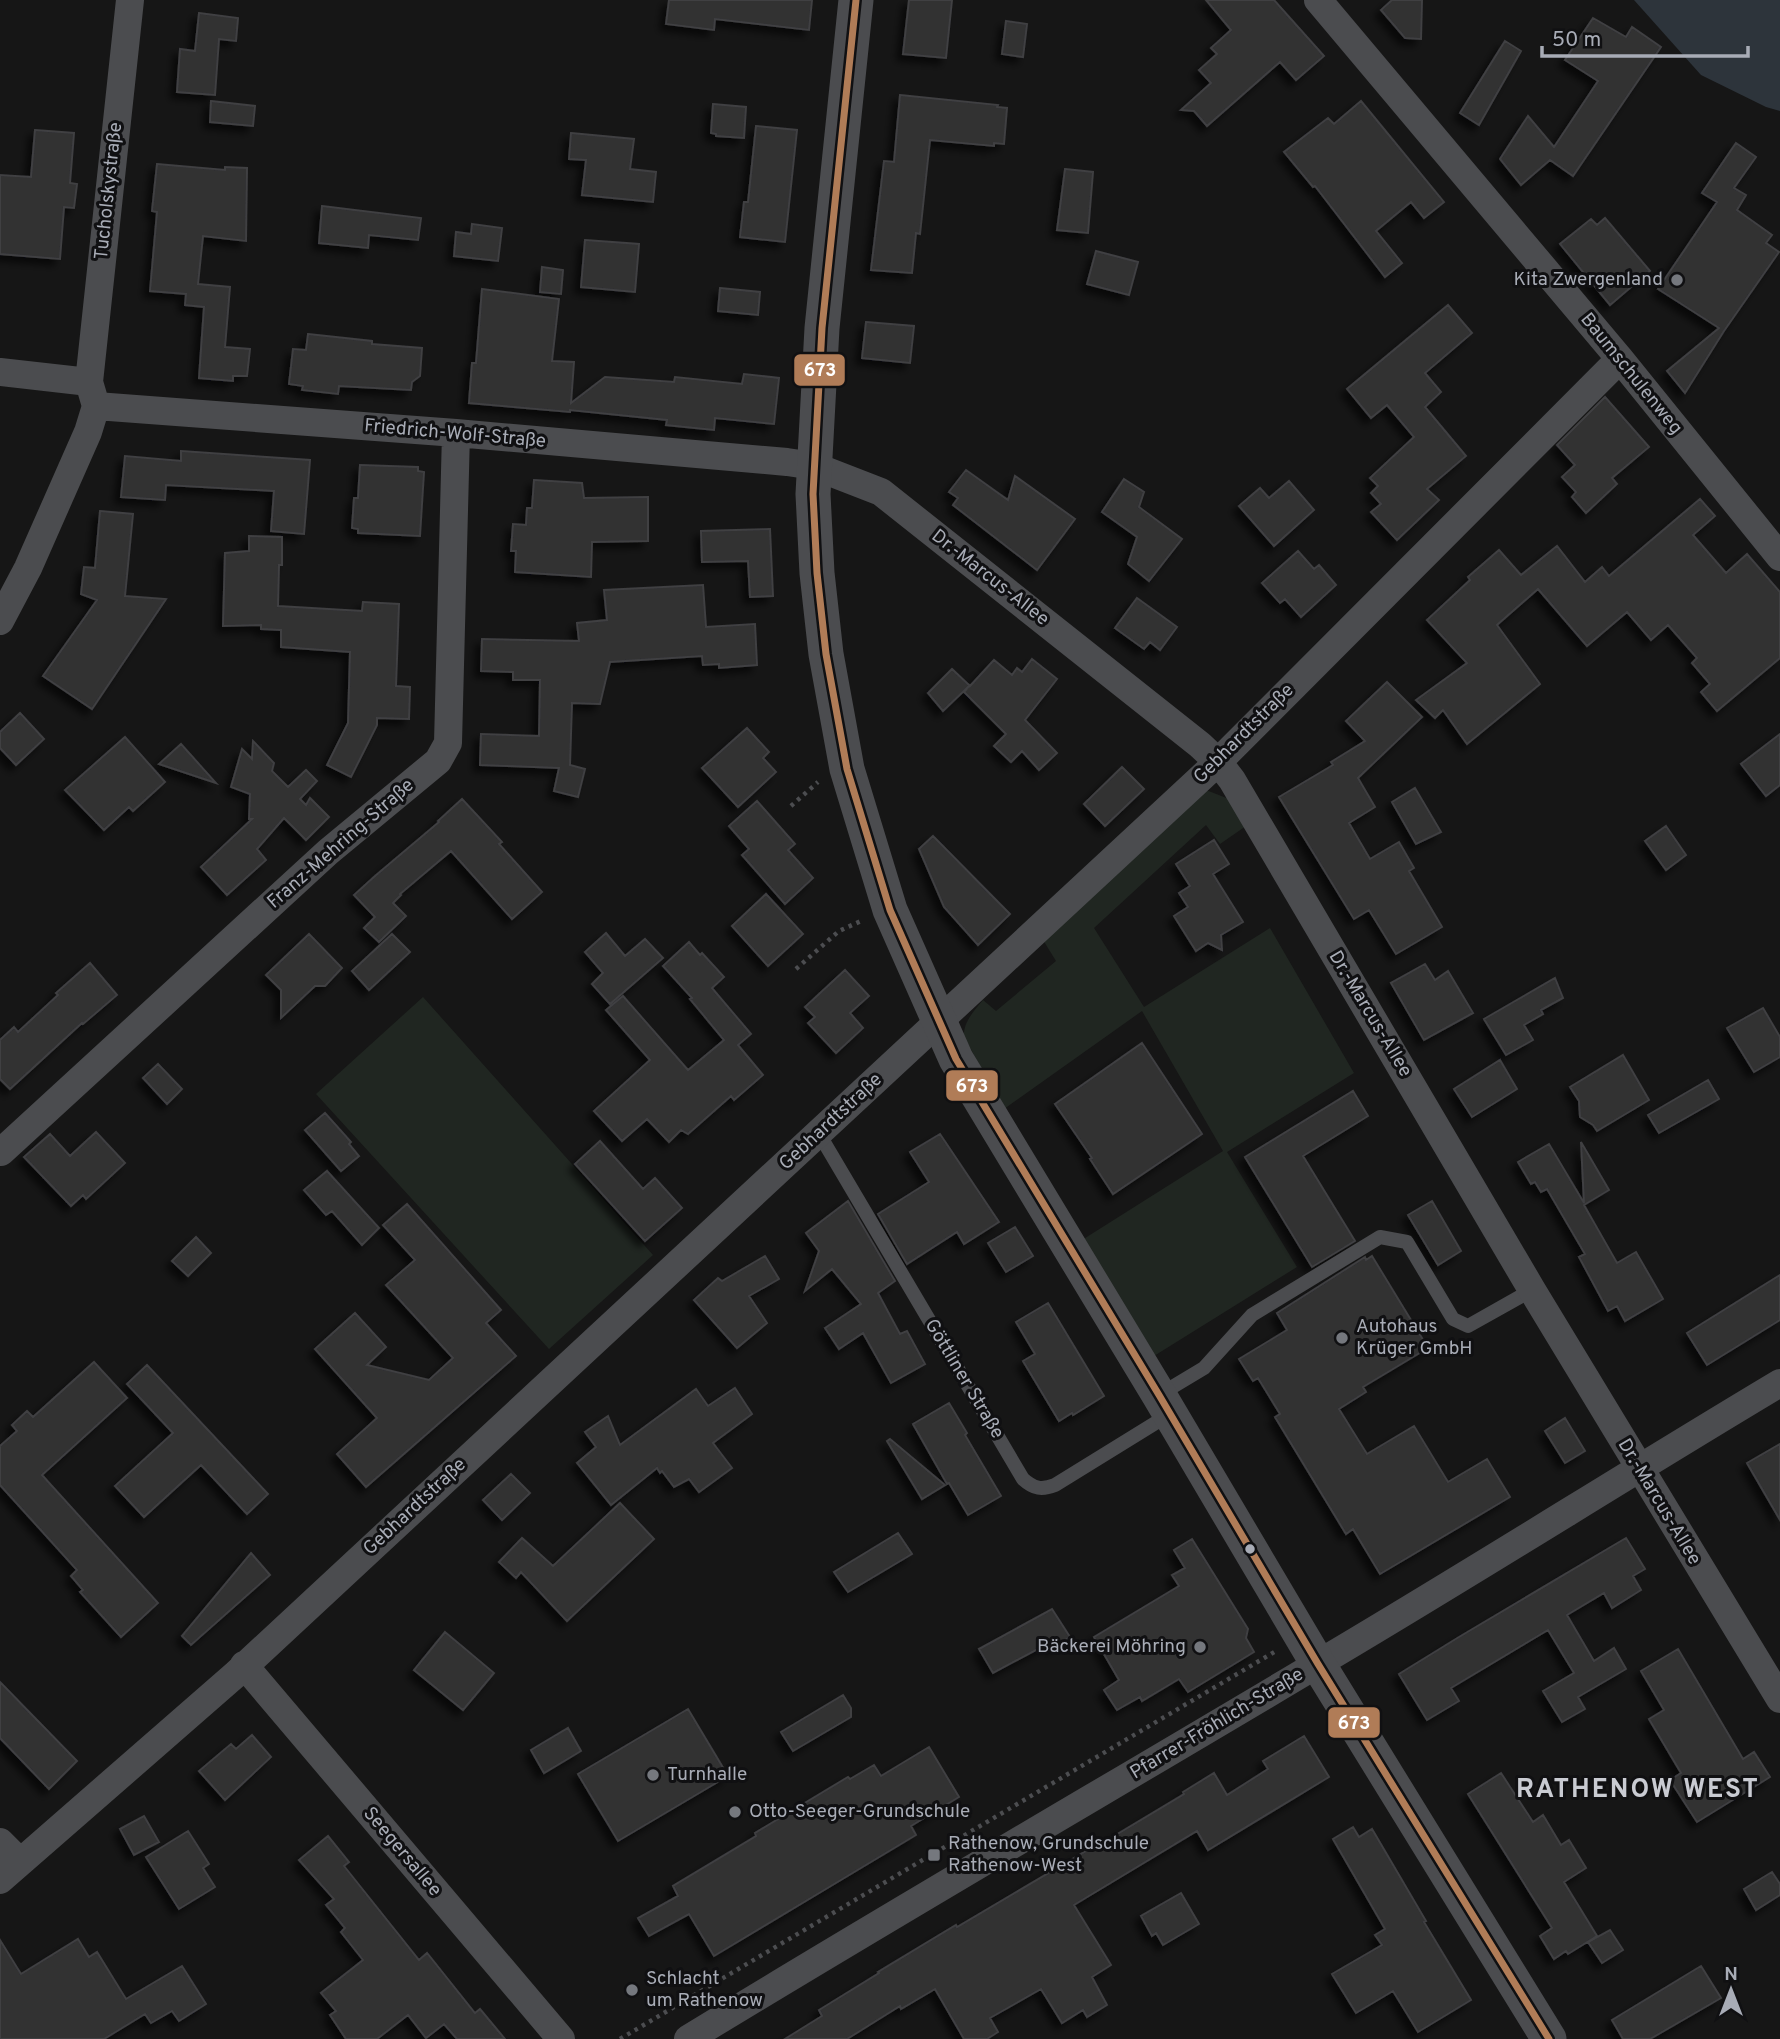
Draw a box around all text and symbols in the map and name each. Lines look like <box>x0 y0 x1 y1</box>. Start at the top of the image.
scale bar <box>1542 14 1748 58</box>
text: 50 m <box>1552 27 1601 54</box>
street label: Tucholskystraße <box>90 121 128 261</box>
place label: Kita Zwergenland <box>1514 268 1663 292</box>
marker: Kita Zwergenland <box>1669 272 1685 288</box>
street label: Baumschulenweg <box>1575 308 1687 440</box>
line badge: 673 <box>793 353 846 387</box>
text: 673 <box>804 359 837 383</box>
street label: Friedrich-Wolf-Straße <box>363 414 547 454</box>
street label: Dr.-Marcus-Allee <box>926 524 1054 632</box>
street label: Gebhardtstraße <box>1189 679 1299 789</box>
street label: Franz-Mehring-Straße <box>263 774 419 914</box>
street label: Dr.-Marcus-Allee <box>1323 946 1417 1082</box>
street label: Gebhardtstraße <box>774 1068 888 1176</box>
line badge: 673 <box>945 1069 999 1102</box>
text: 673 <box>956 1075 989 1099</box>
street label: Göttliner Straße <box>919 1315 1009 1443</box>
place label: Autohaus Krüger GmbH <box>1356 1315 1473 1361</box>
marker: Autohaus Krüger GmbH <box>1334 1330 1350 1346</box>
street label: Dr.-Marcus-Allee <box>1612 1434 1706 1570</box>
street label: Gebhardtstraße <box>358 1453 472 1561</box>
unlabelled marker <box>1243 1542 1257 1556</box>
place label: Bäckerei Möhring <box>1037 1635 1186 1659</box>
marker: Bäckerei Möhring <box>1192 1639 1208 1655</box>
street label: Pfarrer-Fröhlich-Straße <box>1126 1663 1308 1785</box>
line badge: 673 <box>1327 1706 1381 1739</box>
text: 673 <box>1338 1712 1371 1736</box>
place label: Turnhalle <box>667 1763 747 1787</box>
marker: Turnhalle <box>645 1767 661 1783</box>
district label: RATHENOW WEST <box>1516 1774 1760 1807</box>
place label: Otto-Seeger-Grundschule <box>749 1800 970 1824</box>
street label: Seegersallee <box>358 1802 446 1902</box>
marker: Otto-Seeger-Grundschule <box>727 1804 743 1820</box>
place label: Rathenow, Grundschule Rathenow-West <box>948 1832 1149 1878</box>
marker: Rathenow, Grundschule Rathenow-West <box>926 1847 942 1863</box>
north arrow <box>1696 1955 1766 2025</box>
text: N <box>1724 1963 1738 1987</box>
place label: Schlacht um Rathenow <box>646 1967 763 2013</box>
marker: Schlacht um Rathenow <box>624 1982 640 1998</box>

